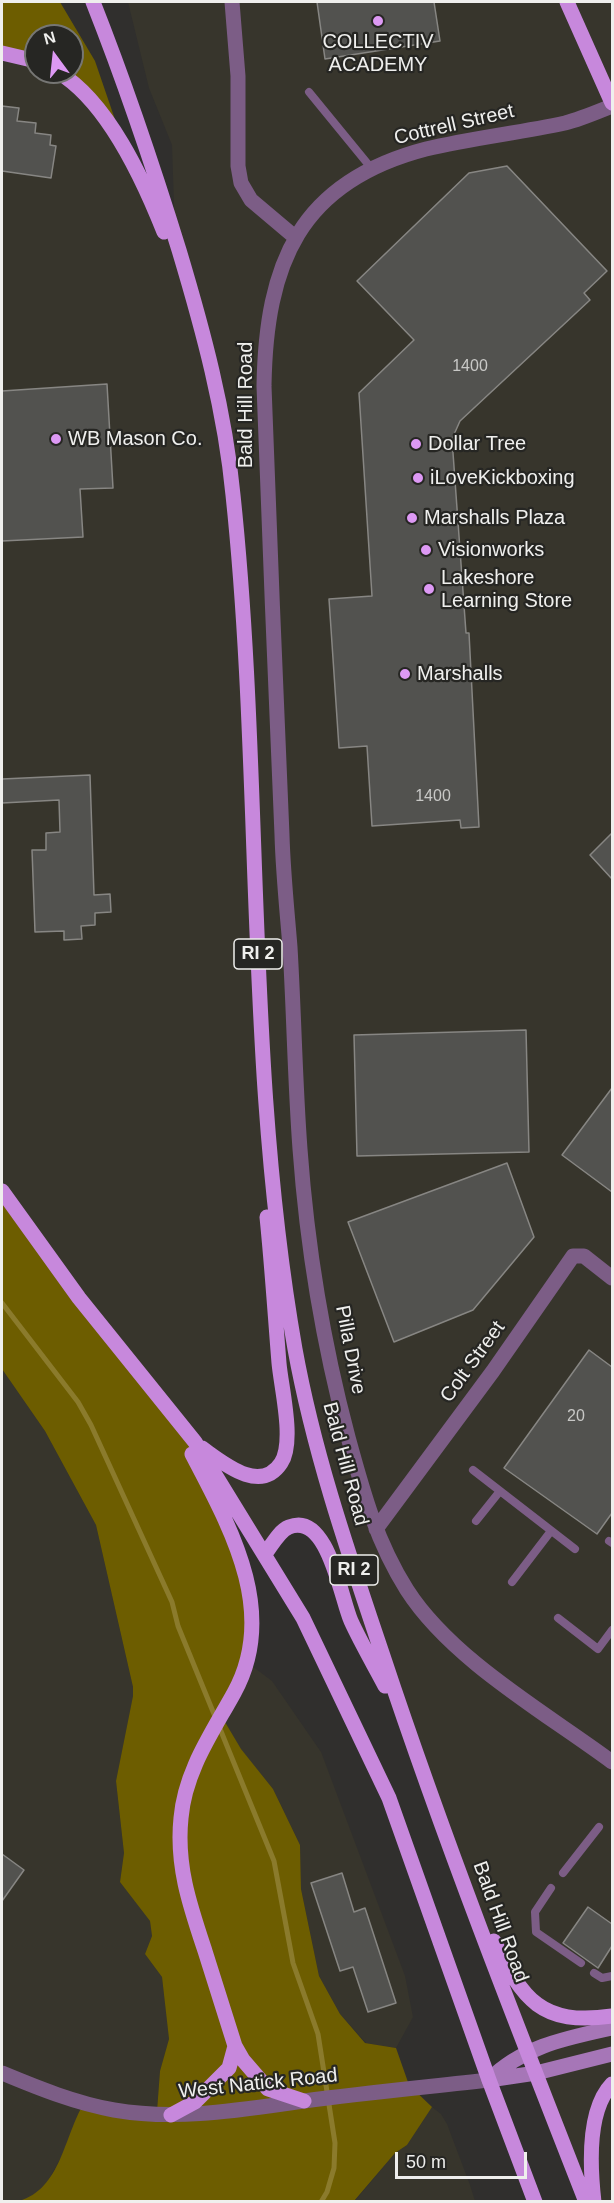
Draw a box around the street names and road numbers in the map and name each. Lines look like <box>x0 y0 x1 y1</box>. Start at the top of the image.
street label: Cottrell Street <box>392 100 516 150</box>
street label: Bald Hill Road <box>234 342 258 468</box>
road number: RI 2 <box>234 939 282 969</box>
street label: Pilla Drive <box>330 1304 370 1396</box>
street label: Colt Street <box>436 1317 510 1407</box>
street label: Bald Hill Road <box>317 1400 373 1528</box>
road number: RI 2 <box>330 1555 378 1585</box>
street label: Bald Hill Road <box>467 1858 533 1986</box>
street label: West Natick Road <box>177 2064 339 2104</box>

